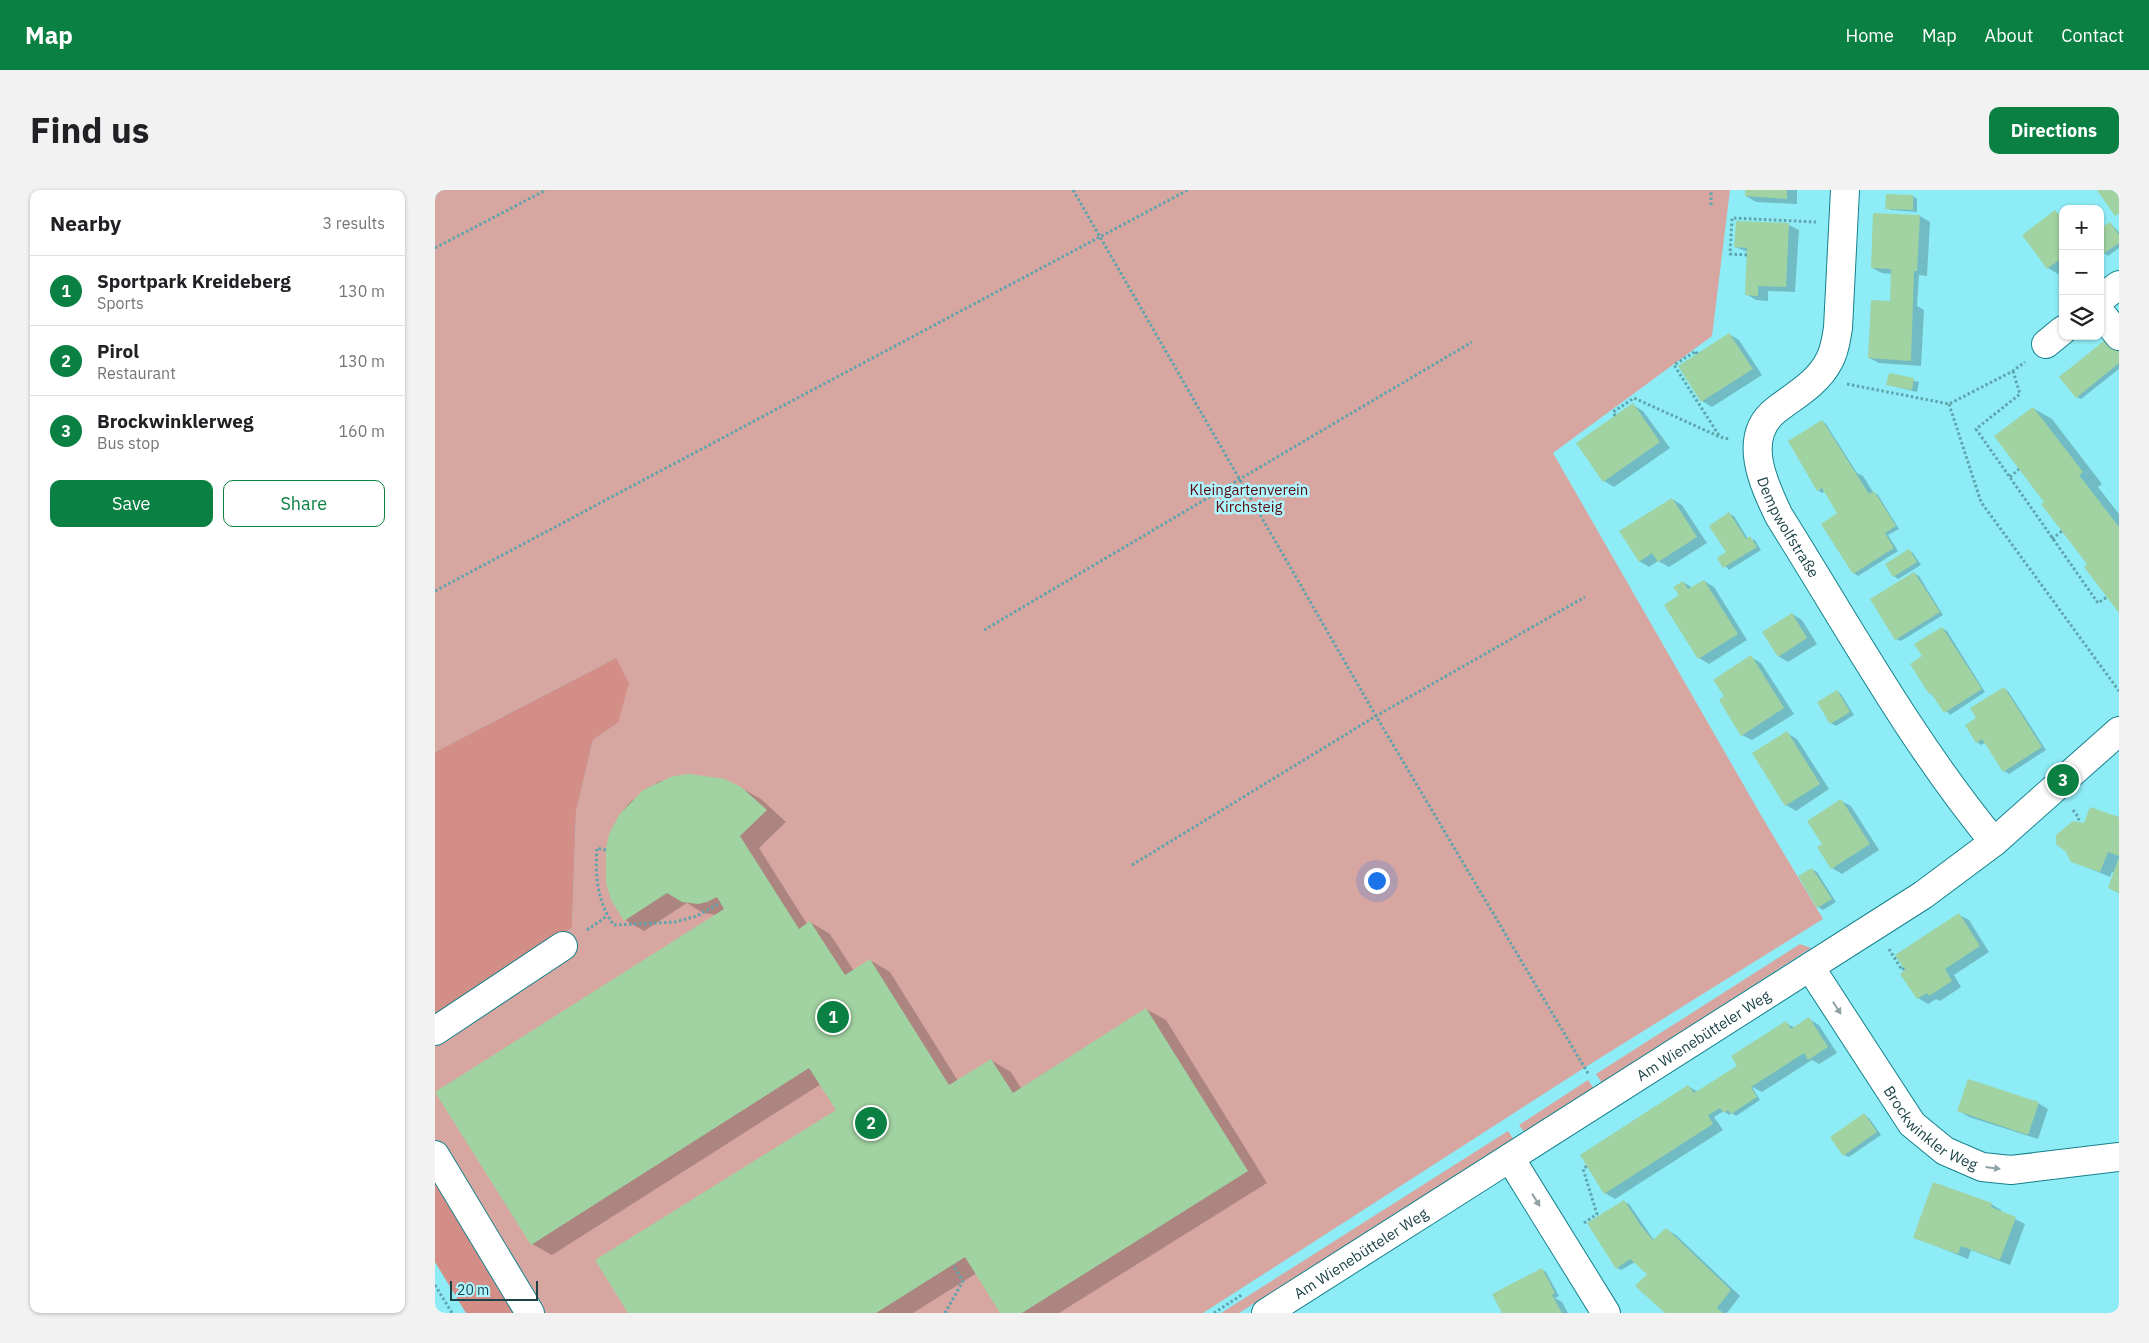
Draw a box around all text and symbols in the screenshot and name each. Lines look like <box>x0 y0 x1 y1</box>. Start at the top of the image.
text: Map <box>25 19 73 51</box>
text: Home <box>1846 24 1894 47</box>
text: Map <box>1922 24 1957 47</box>
text: About <box>1985 24 2033 47</box>
text: Contact <box>2061 24 2124 47</box>
text: Find us <box>30 107 149 153</box>
button: Directions <box>1989 107 2119 154</box>
map controls <box>2059 205 2104 340</box>
button: + <box>2059 205 2104 250</box>
text: Nearby <box>50 209 121 237</box>
text: 3 results <box>322 213 385 233</box>
button: − <box>2059 250 2104 295</box>
text: Sportpark Kreideberg <box>97 269 291 293</box>
text: 1 <box>61 281 71 301</box>
text: 130 m <box>338 281 385 301</box>
text: Sports <box>97 293 144 313</box>
button: layers <box>2059 295 2104 340</box>
text: Pirol <box>97 339 139 363</box>
text: 2 <box>61 351 71 371</box>
text: 130 m <box>338 351 385 371</box>
text: Restaurant <box>97 363 176 383</box>
text: Brockwinklerweg <box>97 409 254 433</box>
text: 3 <box>61 421 71 441</box>
text: 160 m <box>338 421 385 441</box>
text: Bus stop <box>97 433 160 453</box>
street label: Dempwolfstraße <box>1753 474 1824 581</box>
button: Save <box>50 480 213 527</box>
button: Share <box>223 480 385 527</box>
park label: Kleingartenverein Kirchsteig <box>1190 480 1308 516</box>
pin: 3 <box>2047 761 2079 799</box>
your location <box>1364 868 1390 894</box>
street label: Am Wienebütteler Weg <box>1633 985 1774 1085</box>
pin: 1 <box>817 998 849 1036</box>
one-way arrow <box>1832 1001 1842 1014</box>
street label: Brockwinkler Weg <box>1880 1082 1981 1174</box>
pin: 2 <box>855 1104 887 1142</box>
one-way arrow <box>1985 1164 2001 1172</box>
one-way arrow <box>1531 1193 1540 1206</box>
street label: Am Wienebütteler Weg <box>1290 1203 1431 1303</box>
scale bar <box>450 1278 537 1301</box>
text: 20 m <box>457 1281 489 1299</box>

